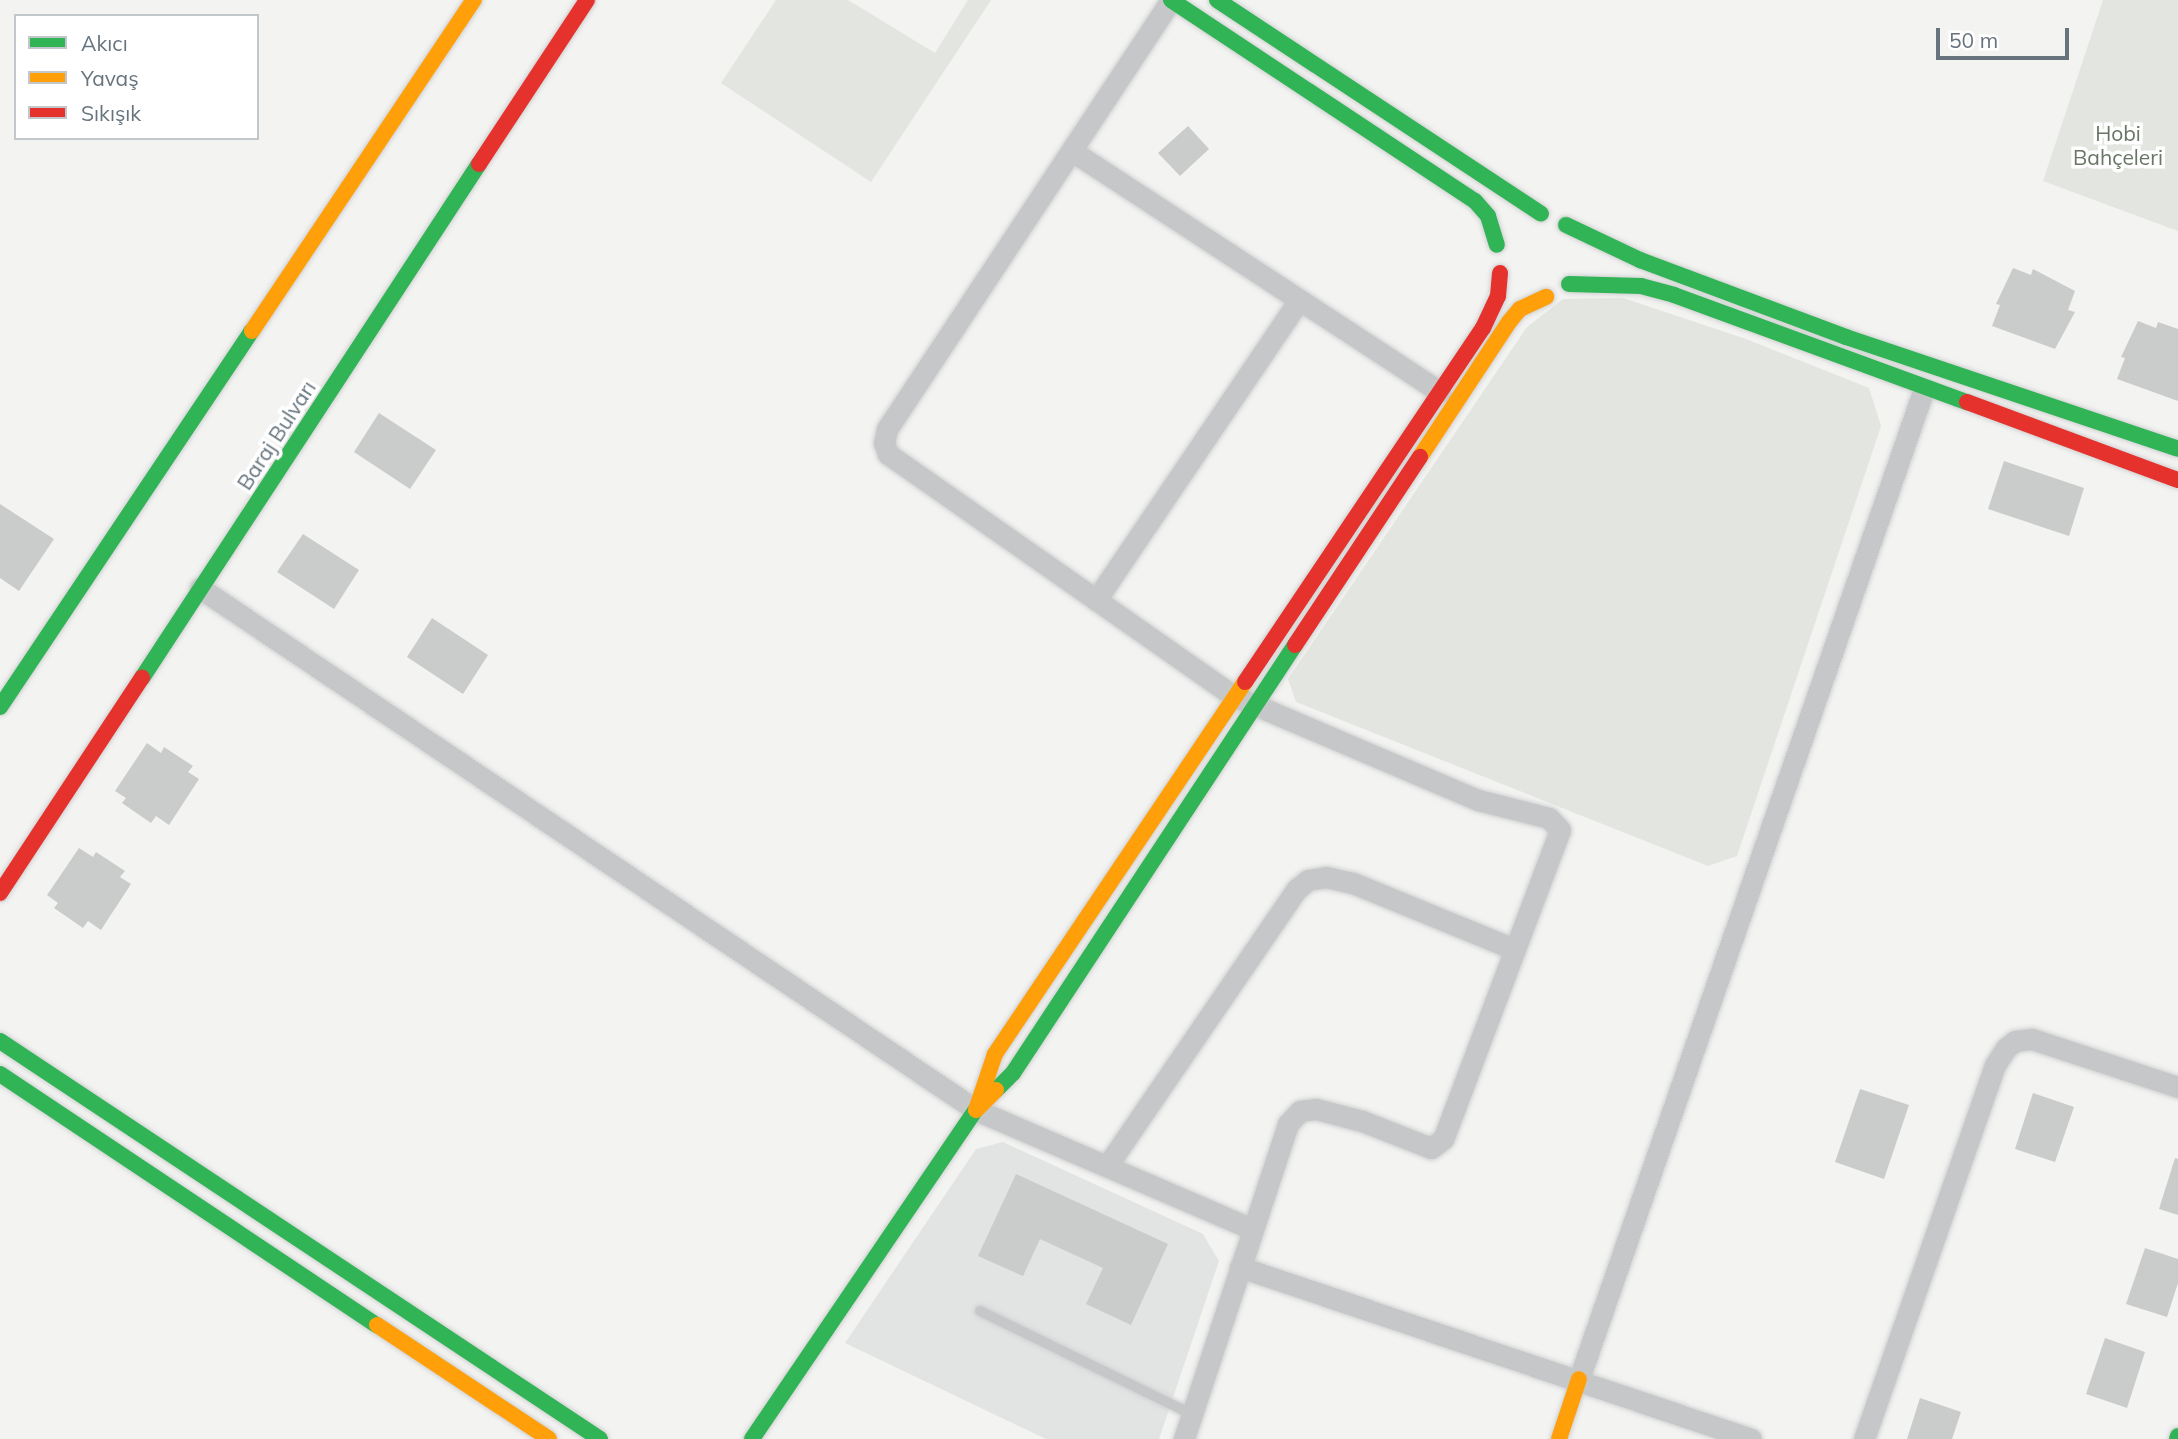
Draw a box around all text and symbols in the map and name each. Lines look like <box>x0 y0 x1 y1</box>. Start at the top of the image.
legend <box>14 14 259 140</box>
scale bar <box>1940 14 2073 58</box>
text: 50 m <box>1949 27 1998 53</box>
text: Akıcı <box>81 30 128 56</box>
text: Yavaş <box>81 65 139 91</box>
text: Sıkışık <box>81 100 141 126</box>
park label: Hobi Bahçeleri <box>2073 120 2163 170</box>
street label: Baraj Bulvarı <box>231 376 321 494</box>

